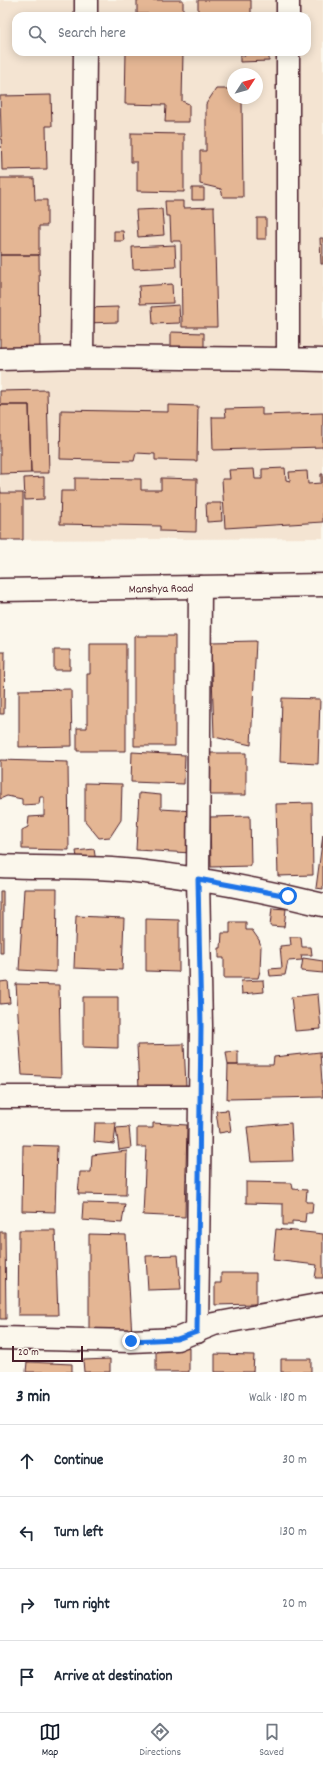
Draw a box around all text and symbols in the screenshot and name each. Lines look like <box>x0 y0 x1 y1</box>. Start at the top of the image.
search box <box>12 12 311 56</box>
icon: search <box>26 23 48 45</box>
text: Search here <box>58 23 126 45</box>
north arrow <box>227 68 263 104</box>
street label: Manshya Road <box>129 580 193 599</box>
route start <box>279 887 297 905</box>
route end <box>122 1332 140 1350</box>
scale bar <box>12 1344 83 1363</box>
text: 20 m <box>18 1345 39 1361</box>
text: 3 min <box>16 1386 50 1410</box>
text: Walk · 180 m <box>249 1389 307 1408</box>
icon: ahead <box>16 1450 38 1472</box>
text: Continue <box>54 1450 103 1472</box>
text: 30 m <box>282 1451 307 1470</box>
icon: left <box>16 1522 38 1544</box>
text: Turn left <box>54 1522 103 1544</box>
text: 130 m <box>279 1523 307 1542</box>
icon: right <box>16 1594 38 1616</box>
text: Turn right <box>54 1594 110 1616</box>
text: 20 m <box>282 1595 307 1614</box>
icon: arrive <box>16 1666 38 1688</box>
text: Arrive at destination <box>54 1666 172 1688</box>
tab: Map <box>39 1721 61 1761</box>
tab: Directions <box>139 1721 181 1761</box>
tab: Saved <box>259 1721 284 1761</box>

